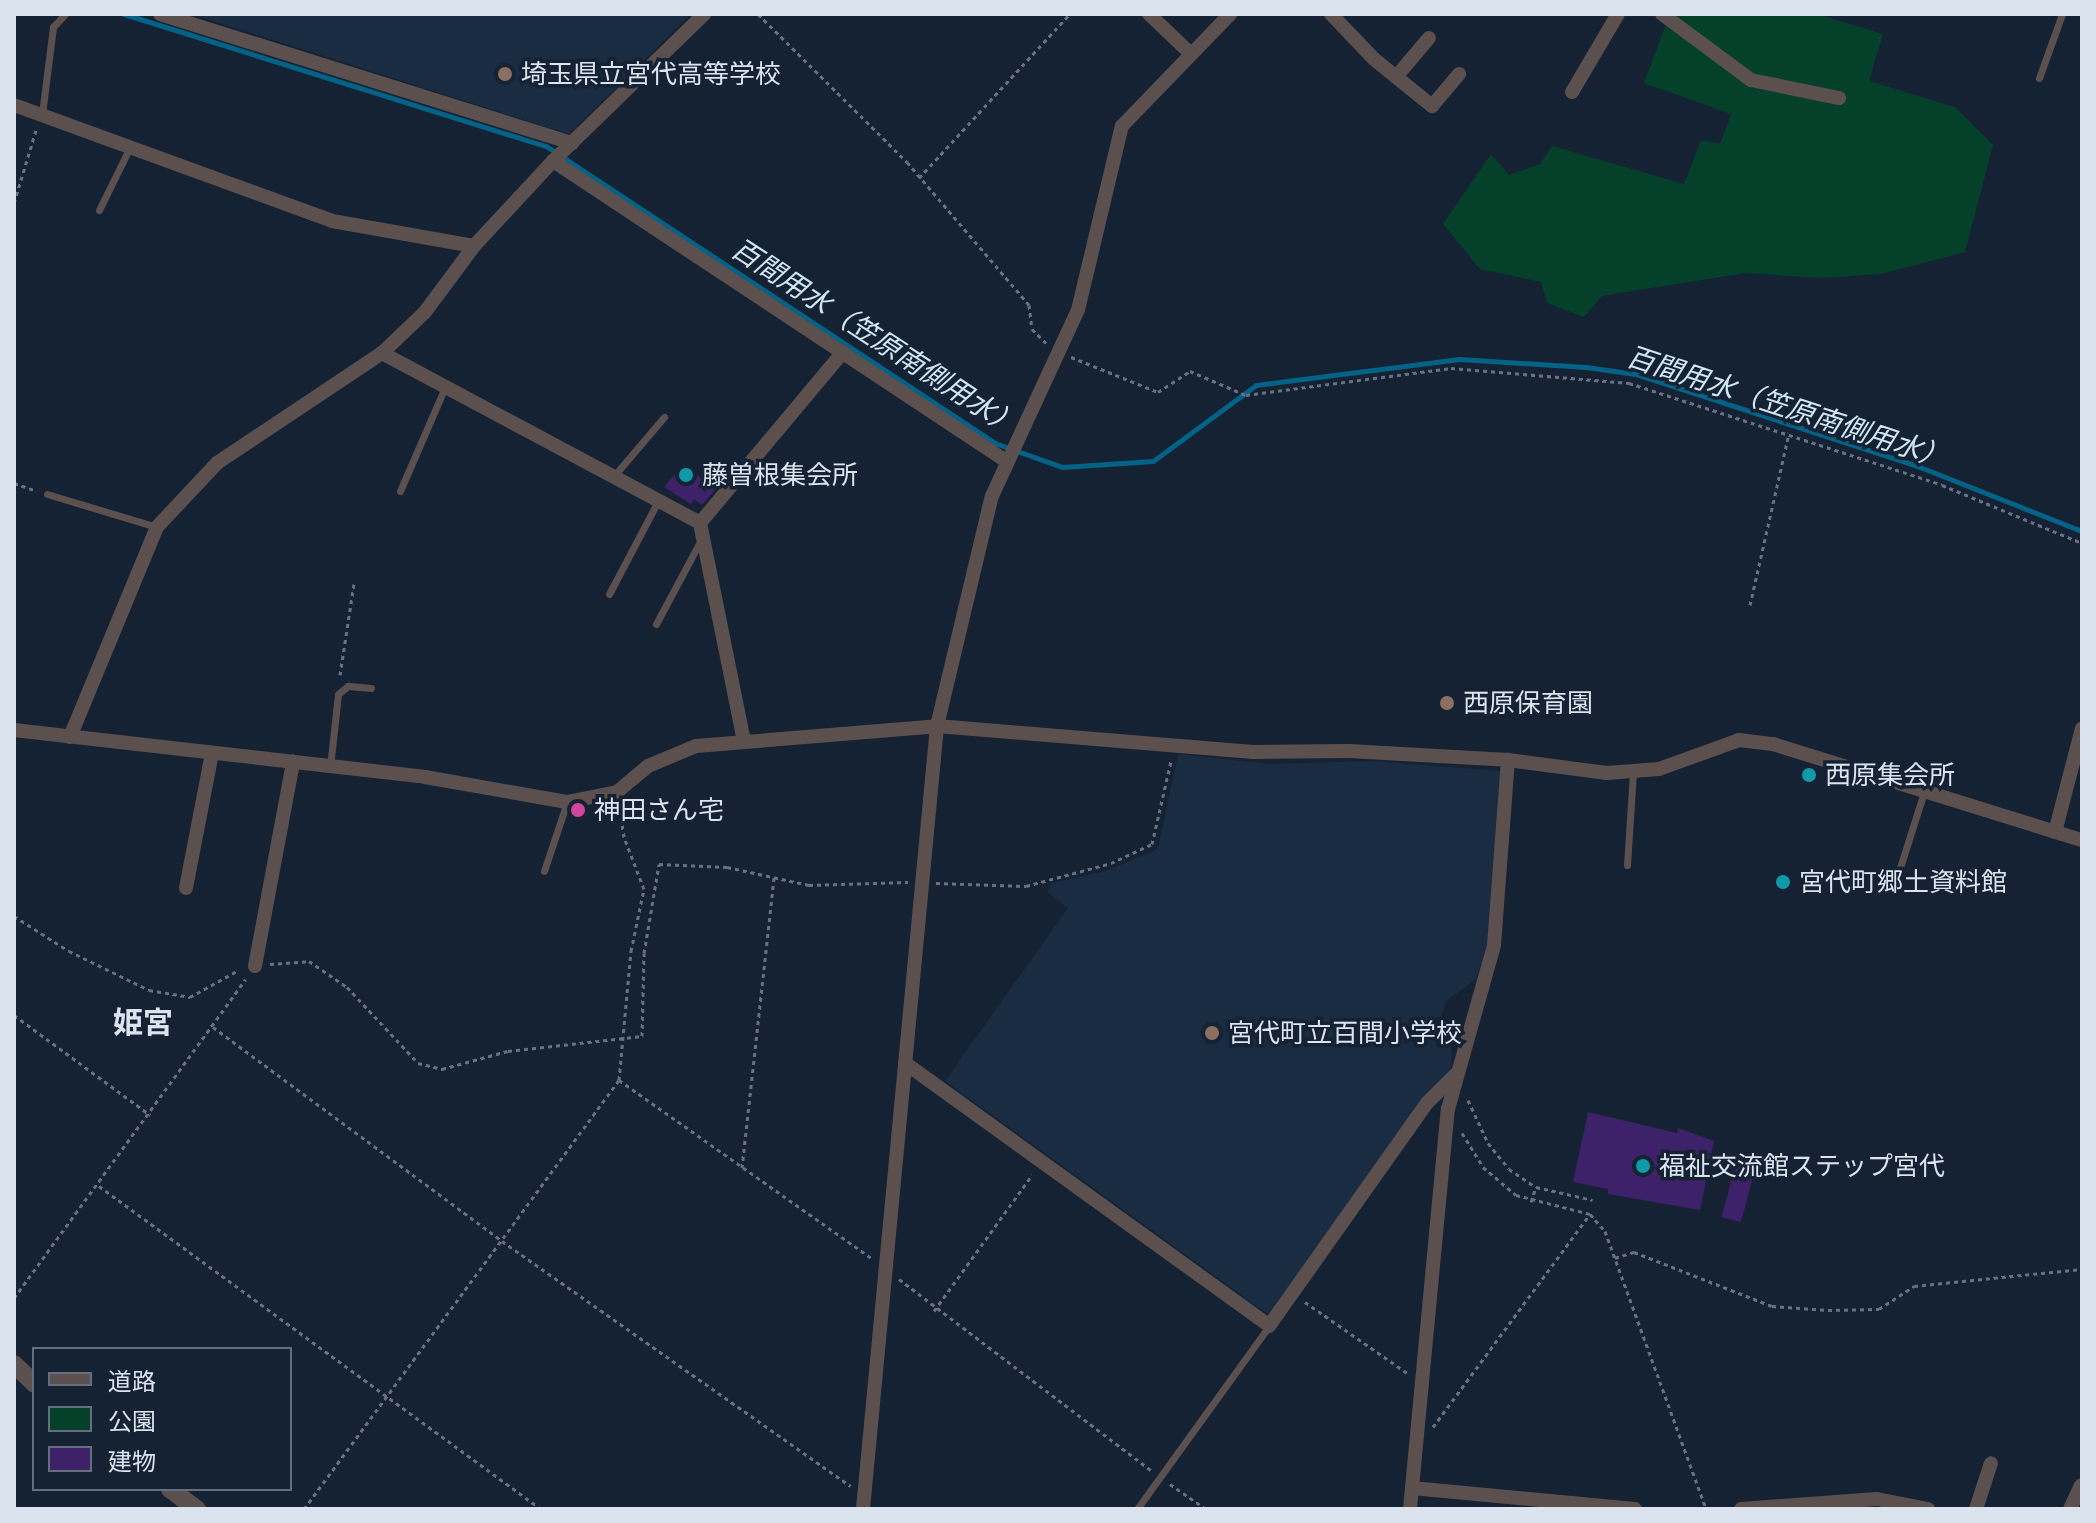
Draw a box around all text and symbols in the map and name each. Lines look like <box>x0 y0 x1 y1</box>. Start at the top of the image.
place label: 埼玉県立宮代高等学校 <box>521 58 781 90</box>
marker: 埼玉県立宮代高等学校 <box>496 65 514 83</box>
water label: 百間用水（笠原南側用水） <box>726 230 1026 442</box>
water label: 百間用水（笠原南側用水） <box>1623 338 1953 474</box>
place label: 藤曽根集会所 <box>702 459 858 491</box>
marker: 藤曽根集会所 <box>677 466 695 484</box>
place label: 西原保育園 <box>1463 687 1593 719</box>
marker: 西原保育園 <box>1438 694 1456 712</box>
place label: 西原集会所 <box>1825 759 1955 791</box>
marker: 西原集会所 <box>1800 766 1818 784</box>
place label: 神田さん宅 <box>594 794 724 826</box>
marker: 神田さん宅 <box>569 801 587 819</box>
place label: 宮代町郷土資料館 <box>1799 866 2007 898</box>
marker: 宮代町郷土資料館 <box>1774 873 1792 891</box>
district label: 姫宮 <box>113 1004 173 1040</box>
place label: 宮代町立百間小学校 <box>1228 1017 1462 1049</box>
marker: 宮代町立百間小学校 <box>1203 1024 1221 1042</box>
place label: 福祉交流館ステップ宮代 <box>1659 1150 1945 1182</box>
marker: 福祉交流館ステップ宮代 <box>1634 1157 1652 1175</box>
legend <box>32 1347 292 1491</box>
text: 道路 <box>108 1364 156 1397</box>
text: 公園 <box>108 1404 156 1437</box>
text: 建物 <box>108 1444 156 1477</box>

